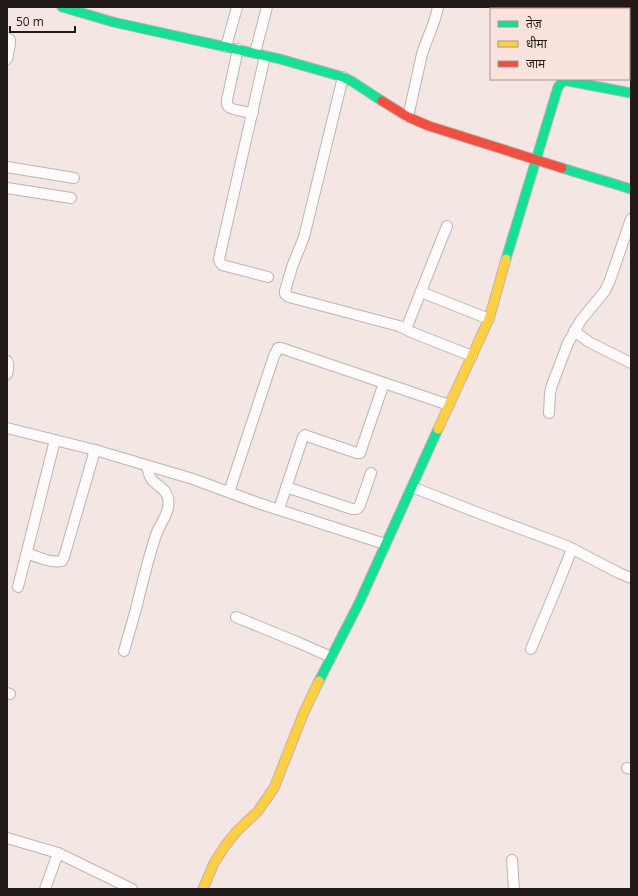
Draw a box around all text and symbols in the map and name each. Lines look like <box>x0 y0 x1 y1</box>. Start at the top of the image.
scale bar <box>10 8 75 34</box>
legend <box>490 8 630 80</box>
text: 50 m <box>16 13 44 30</box>
text: तेज़ <box>526 15 543 32</box>
text: धीमा <box>526 35 548 52</box>
text: जाम <box>526 55 546 72</box>

